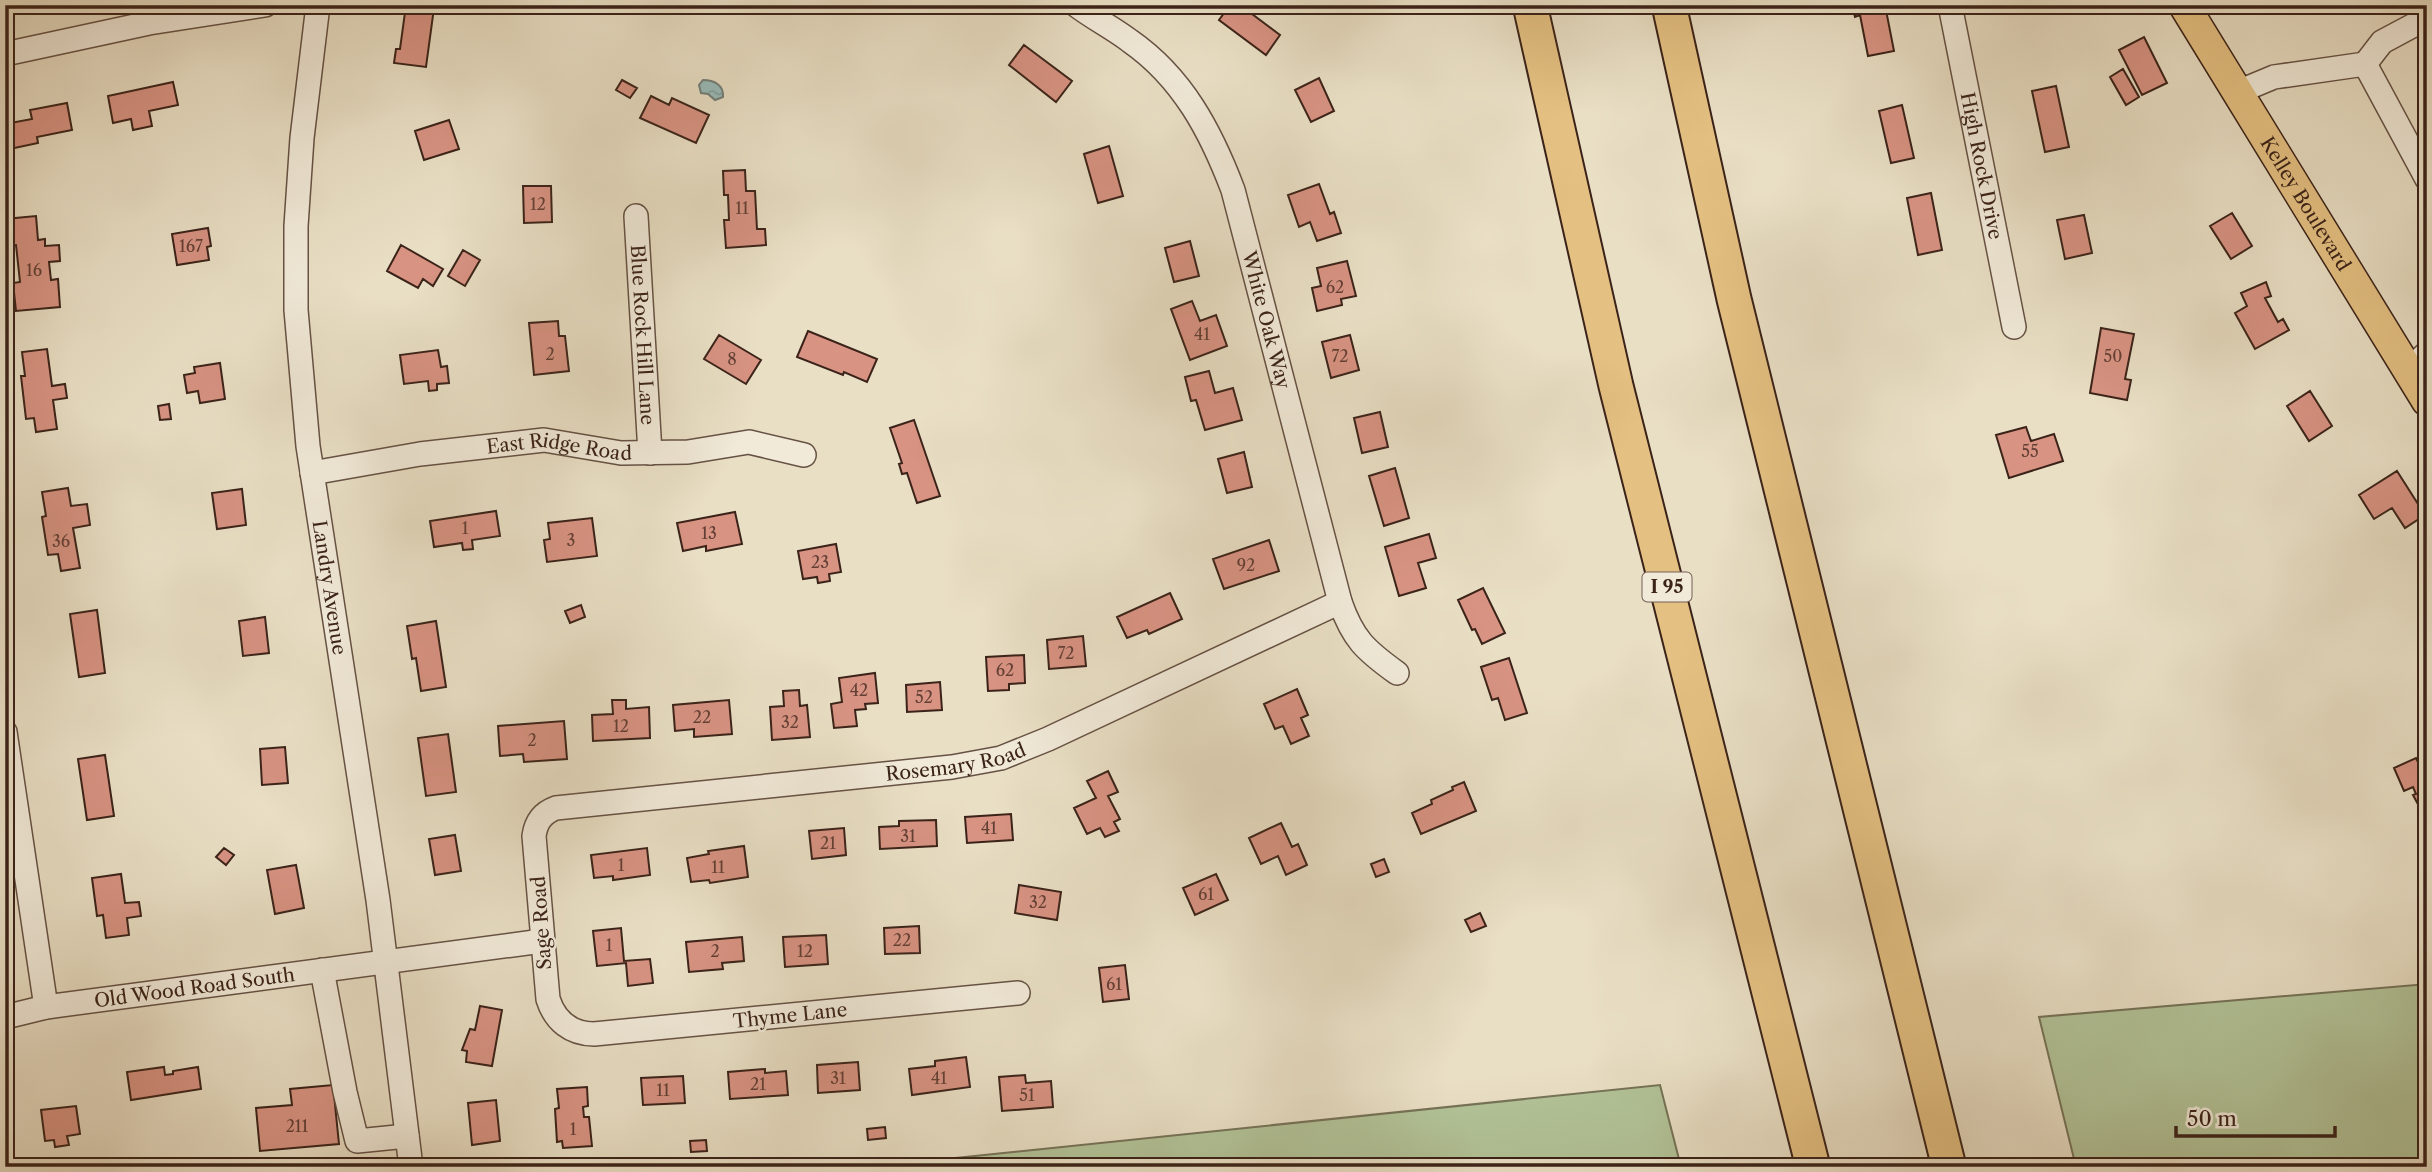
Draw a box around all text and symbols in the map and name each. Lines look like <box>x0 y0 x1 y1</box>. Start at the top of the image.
street label: High Rock Drive <box>1956 90 2007 242</box>
street label: Kelley Boulevard <box>2256 133 2356 276</box>
house number: 12 <box>530 194 546 214</box>
house number: 11 <box>735 198 749 218</box>
house number: 167 <box>179 236 203 256</box>
street label: Blue Rock Hill Lane <box>626 244 659 426</box>
street label: White Oak Way <box>1237 248 1295 392</box>
house number: 16 <box>26 260 42 280</box>
house number: 62 <box>1326 277 1344 297</box>
house number: 41 <box>1194 324 1210 344</box>
house number: 2 <box>545 344 555 364</box>
house number: 72 <box>1331 346 1349 366</box>
house number: 50 <box>2104 346 2122 366</box>
house number: 8 <box>727 349 737 369</box>
street label: East Ridge Road <box>485 429 633 465</box>
house number: 55 <box>2021 441 2039 461</box>
house number: 1 <box>462 518 469 538</box>
street label: Landry Avenue <box>308 519 351 657</box>
house number: 13 <box>701 523 717 543</box>
house number: 3 <box>567 530 575 550</box>
house number: 36 <box>52 531 70 551</box>
house number: 23 <box>811 552 829 572</box>
house number: 92 <box>1237 555 1255 575</box>
road number: I 95 <box>1642 572 1692 602</box>
house number: 72 <box>1057 643 1075 663</box>
house number: 62 <box>996 660 1014 680</box>
house number: 42 <box>850 680 868 700</box>
house number: 52 <box>915 687 933 707</box>
house number: 22 <box>693 707 711 727</box>
house number: 32 <box>781 712 799 732</box>
house number: 12 <box>613 716 629 736</box>
house number: 2 <box>527 730 537 750</box>
street label: Rosemary Road <box>884 738 1030 786</box>
house number: 41 <box>981 818 997 838</box>
house number: 31 <box>900 826 916 846</box>
house number: 21 <box>820 833 836 853</box>
house number: 1 <box>618 855 625 875</box>
house number: 11 <box>711 857 725 877</box>
street label: Sage Road <box>527 875 556 971</box>
house number: 61 <box>1198 884 1214 904</box>
house number: 32 <box>1029 892 1047 912</box>
house number: 22 <box>893 930 911 950</box>
house number: 1 <box>606 935 613 955</box>
house number: 2 <box>710 941 720 961</box>
house number: 12 <box>797 941 813 961</box>
street label: Old Wood Road South <box>93 963 296 1012</box>
house number: 61 <box>1106 974 1122 994</box>
street label: Thyme Lane <box>732 998 848 1033</box>
house number: 31 <box>830 1068 846 1088</box>
house number: 41 <box>931 1068 947 1088</box>
house number: 21 <box>750 1074 766 1094</box>
house number: 11 <box>656 1080 670 1100</box>
house number: 51 <box>1019 1085 1035 1105</box>
scale bar <box>2176 1095 2336 1139</box>
text: 50 m <box>2187 1106 2237 1131</box>
house number: 211 <box>286 1116 309 1136</box>
house number: 1 <box>570 1119 577 1139</box>

